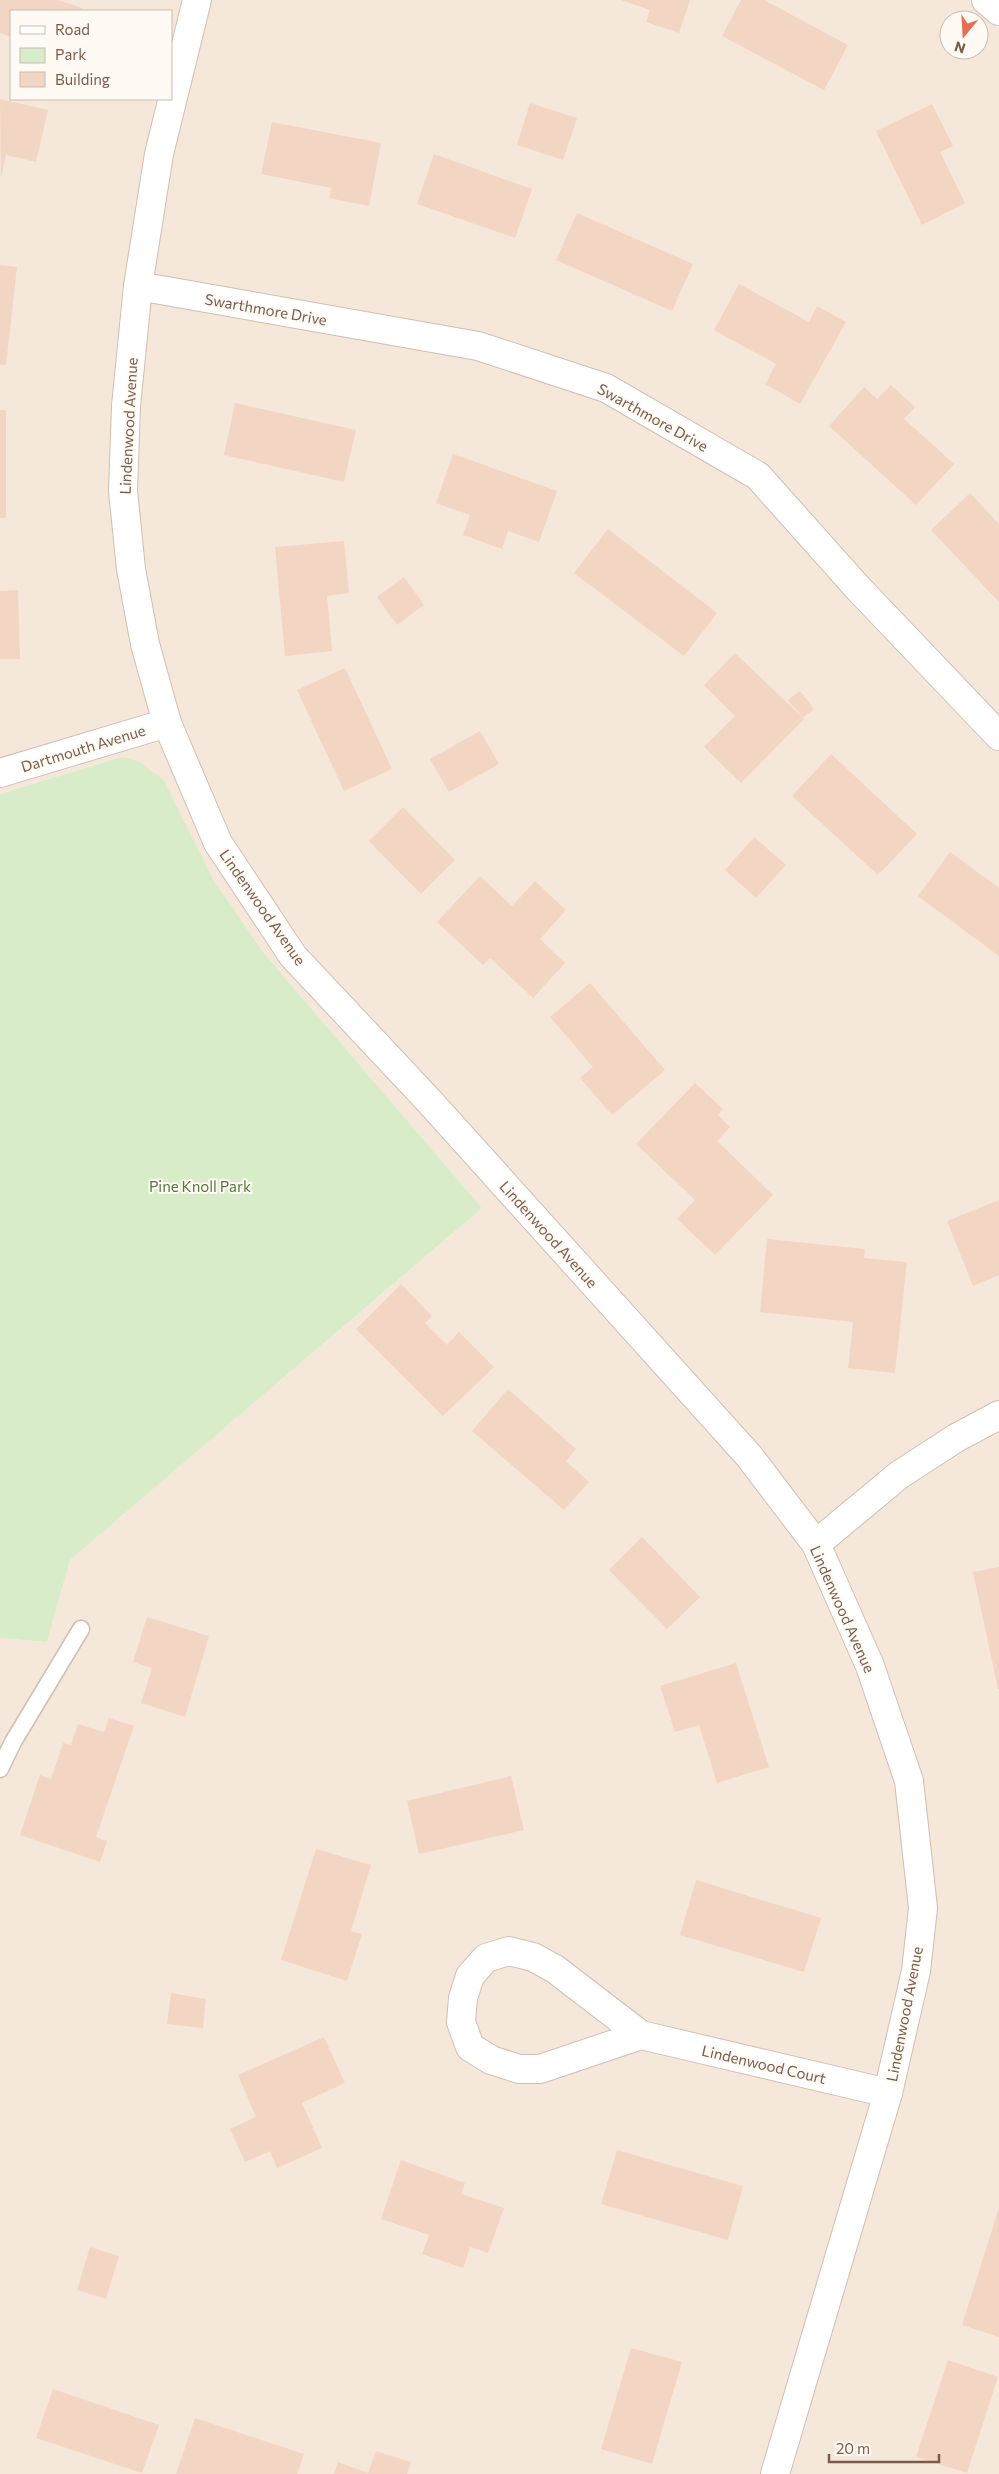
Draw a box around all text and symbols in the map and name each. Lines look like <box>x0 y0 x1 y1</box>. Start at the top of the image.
legend <box>10 10 172 100</box>
north arrow <box>939 10 989 60</box>
text: Road <box>55 20 90 38</box>
text: N <box>952 38 967 58</box>
text: Park <box>55 45 86 63</box>
text: Building <box>55 70 110 88</box>
street label: Swarthmore Drive <box>204 289 329 329</box>
street label: Lindenwood Avenue <box>115 357 141 495</box>
street label: Swarthmore Drive <box>595 379 712 455</box>
street label: Dartmouth Avenue <box>19 720 147 775</box>
street label: Lindenwood Avenue <box>216 846 310 968</box>
park label: Pine Knoll Park <box>149 1177 251 1195</box>
street label: Lindenwood Avenue <box>496 1177 602 1291</box>
street label: Lindenwood Avenue <box>807 1543 879 1675</box>
street label: Lindenwood Avenue <box>882 1945 926 2083</box>
street label: Lindenwood Court <box>700 2041 828 2087</box>
scale bar <box>829 2432 939 2464</box>
text: 20 m <box>836 2439 870 2457</box>

